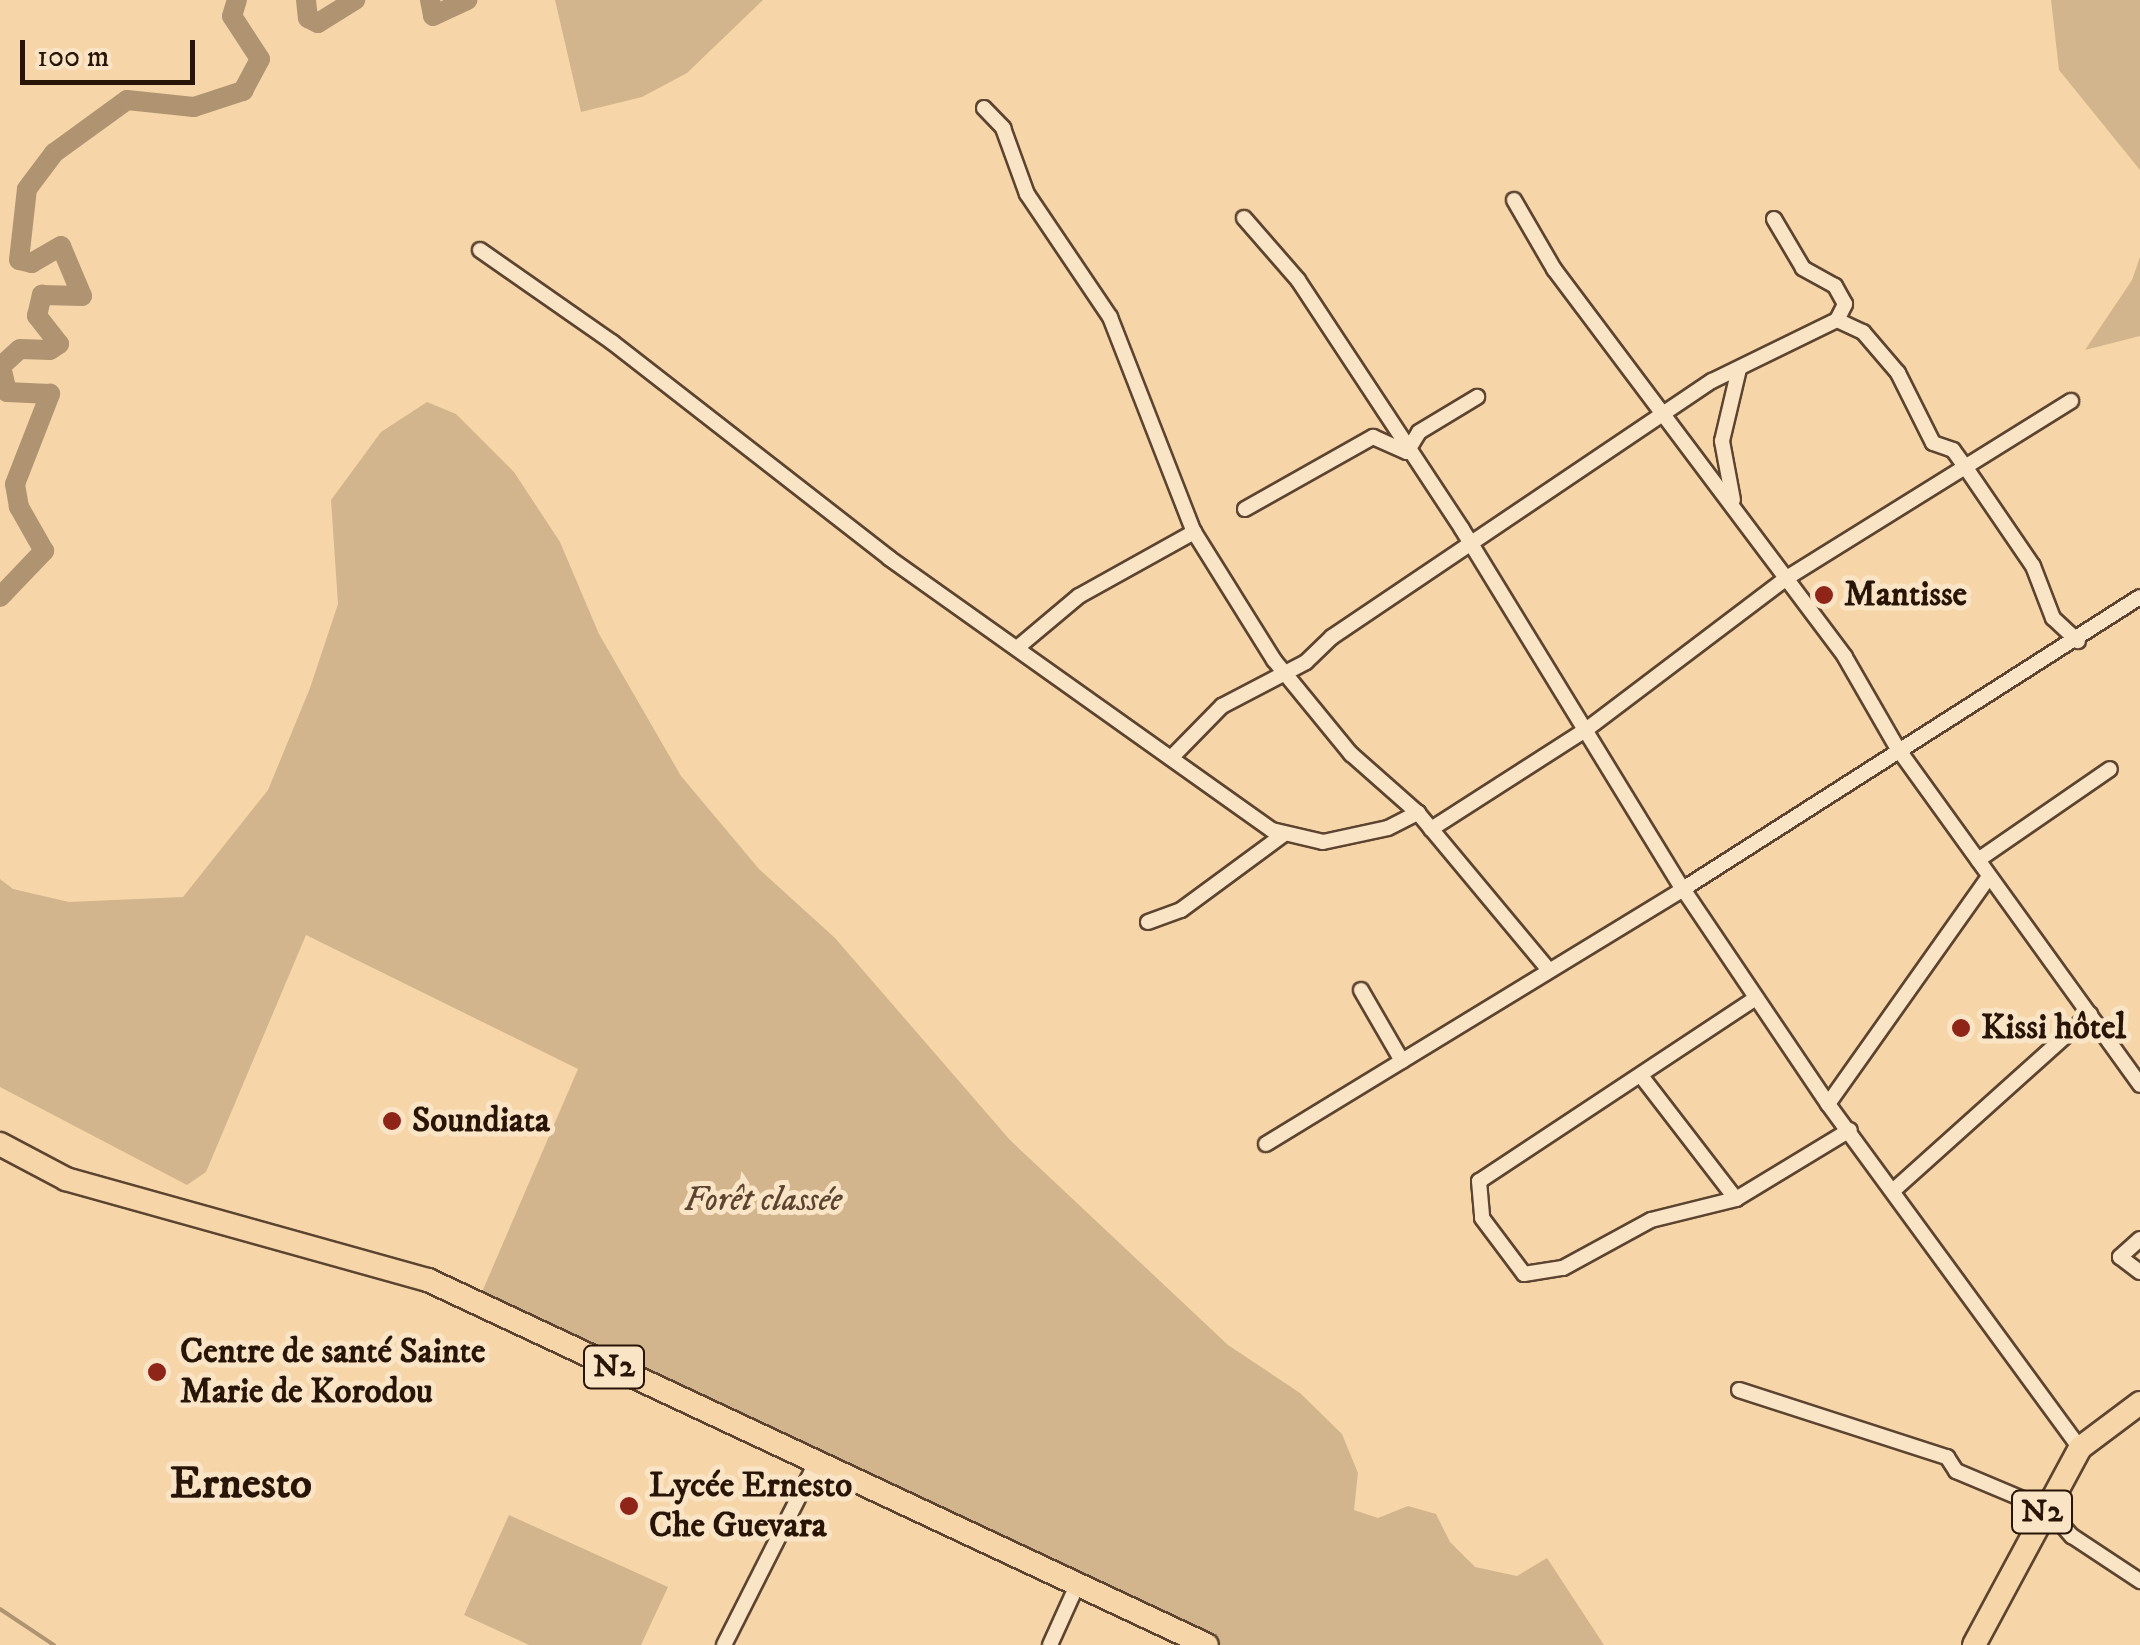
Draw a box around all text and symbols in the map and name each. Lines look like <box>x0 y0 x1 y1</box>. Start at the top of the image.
scale bar <box>25 20 200 82</box>
text: 100 m <box>37 39 109 76</box>
place label: Mantisse <box>1844 574 1967 616</box>
marker: Mantisse <box>1813 584 1835 606</box>
place label: Kissi hôtel <box>1981 1007 2126 1049</box>
marker: Kissi hôtel <box>1950 1017 1972 1039</box>
place label: Soundiata <box>412 1100 550 1142</box>
marker: Soundiata <box>381 1110 403 1132</box>
park label: Forêt classée <box>684 1179 842 1221</box>
place label: Centre de santé Sainte Marie de Korodou <box>180 1331 485 1413</box>
road number: N2 <box>582 1340 646 1394</box>
marker: Centre de santé Sainte Marie de Korodou <box>144 1359 170 1385</box>
district label: Ernesto <box>170 1458 312 1512</box>
place label: Lycée Ernesto Che Guevara <box>649 1465 852 1547</box>
road number: N2 <box>2010 1485 2074 1539</box>
marker: Lycée Ernesto Che Guevara <box>618 1495 640 1517</box>

